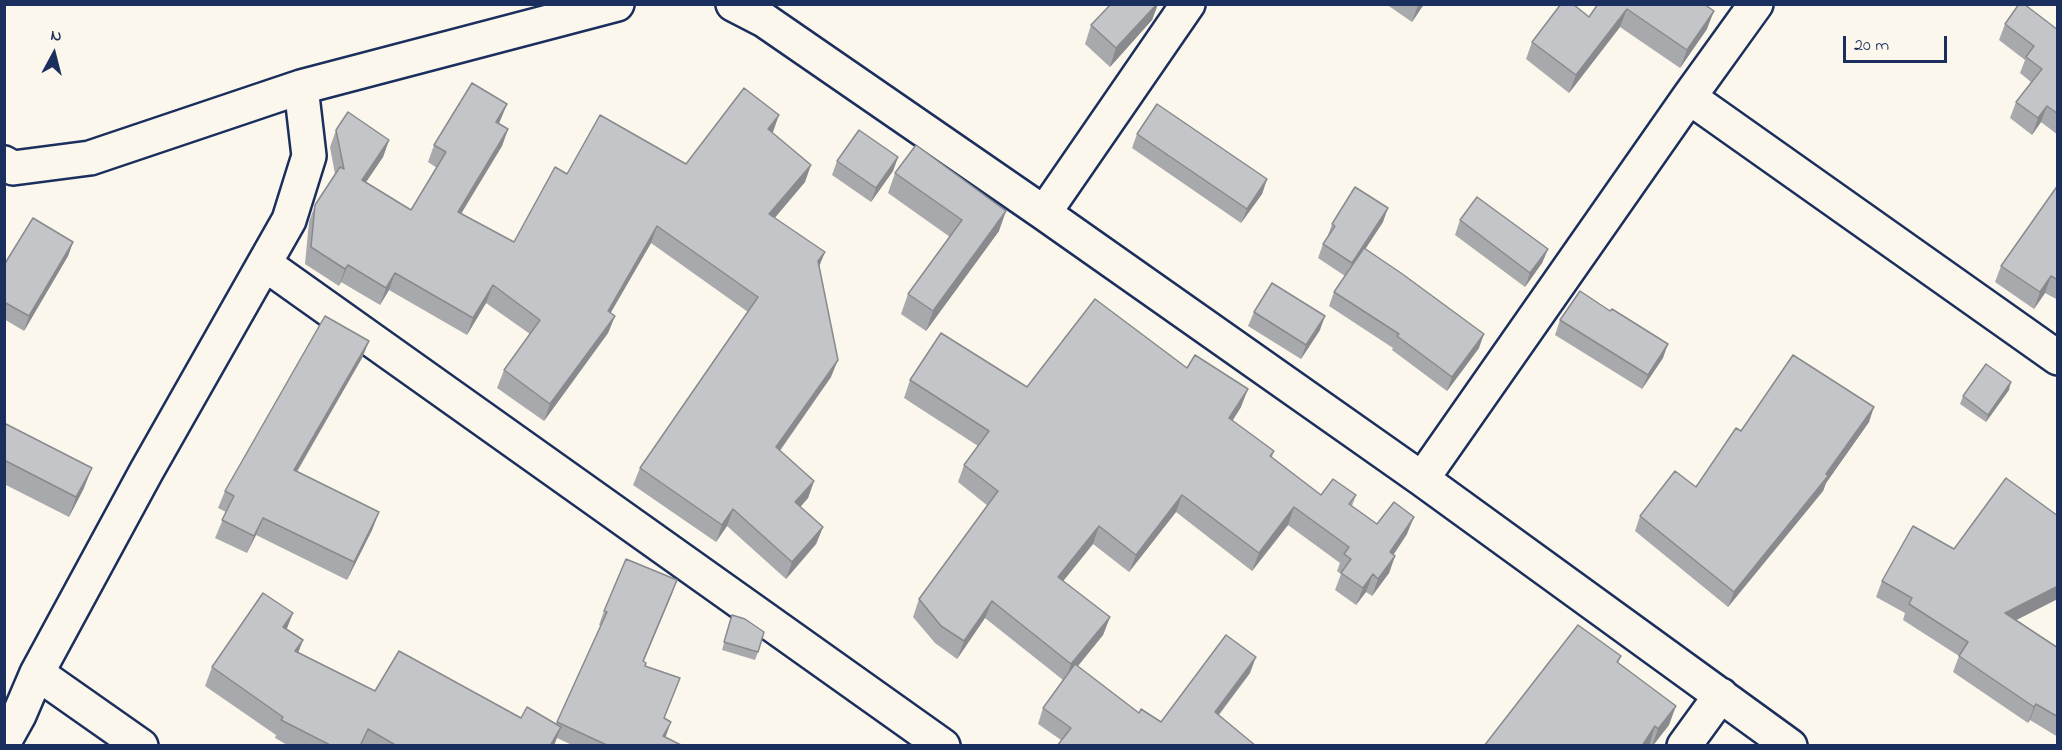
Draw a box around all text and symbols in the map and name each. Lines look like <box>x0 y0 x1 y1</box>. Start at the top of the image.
north arrow <box>24 24 84 84</box>
text: N <box>49 24 63 49</box>
scale bar <box>1846 24 1950 62</box>
text: 20 m <box>1854 33 1889 59</box>

